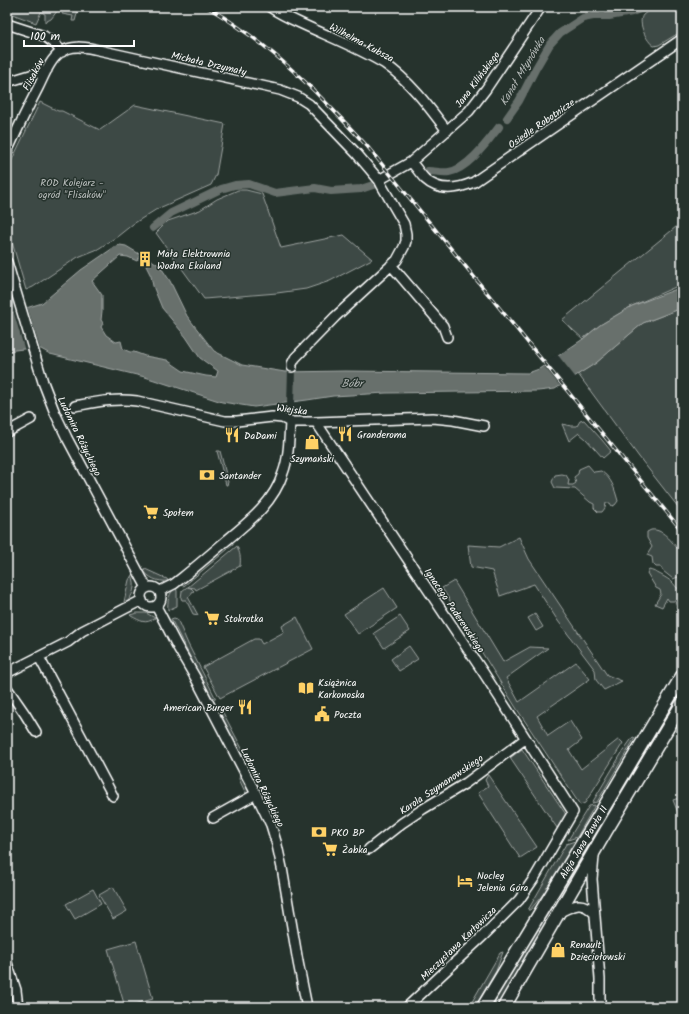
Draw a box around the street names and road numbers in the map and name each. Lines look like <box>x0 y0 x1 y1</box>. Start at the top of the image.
street label: Wilhelma Kubsza <box>326 19 397 67</box>
street label: Michała Drzymały <box>170 48 248 80</box>
street label: Jana Kilińskiego <box>451 48 505 111</box>
street label: Flisaków <box>19 55 49 94</box>
street label: Osiedle Robotnicze <box>505 95 579 153</box>
street label: Ludomira Różyckiego <box>53 394 106 479</box>
street label: Wiejska <box>276 400 308 420</box>
street label: Ignacego Paderewskiego <box>420 565 489 657</box>
street label: Ludomira Różyckiego <box>236 745 289 830</box>
street label: Karola Szymanowskiego <box>396 750 487 819</box>
street label: Aleja Jana Pawła II <box>556 803 612 882</box>
street label: Mieczysława Karłowicza <box>417 903 501 985</box>

